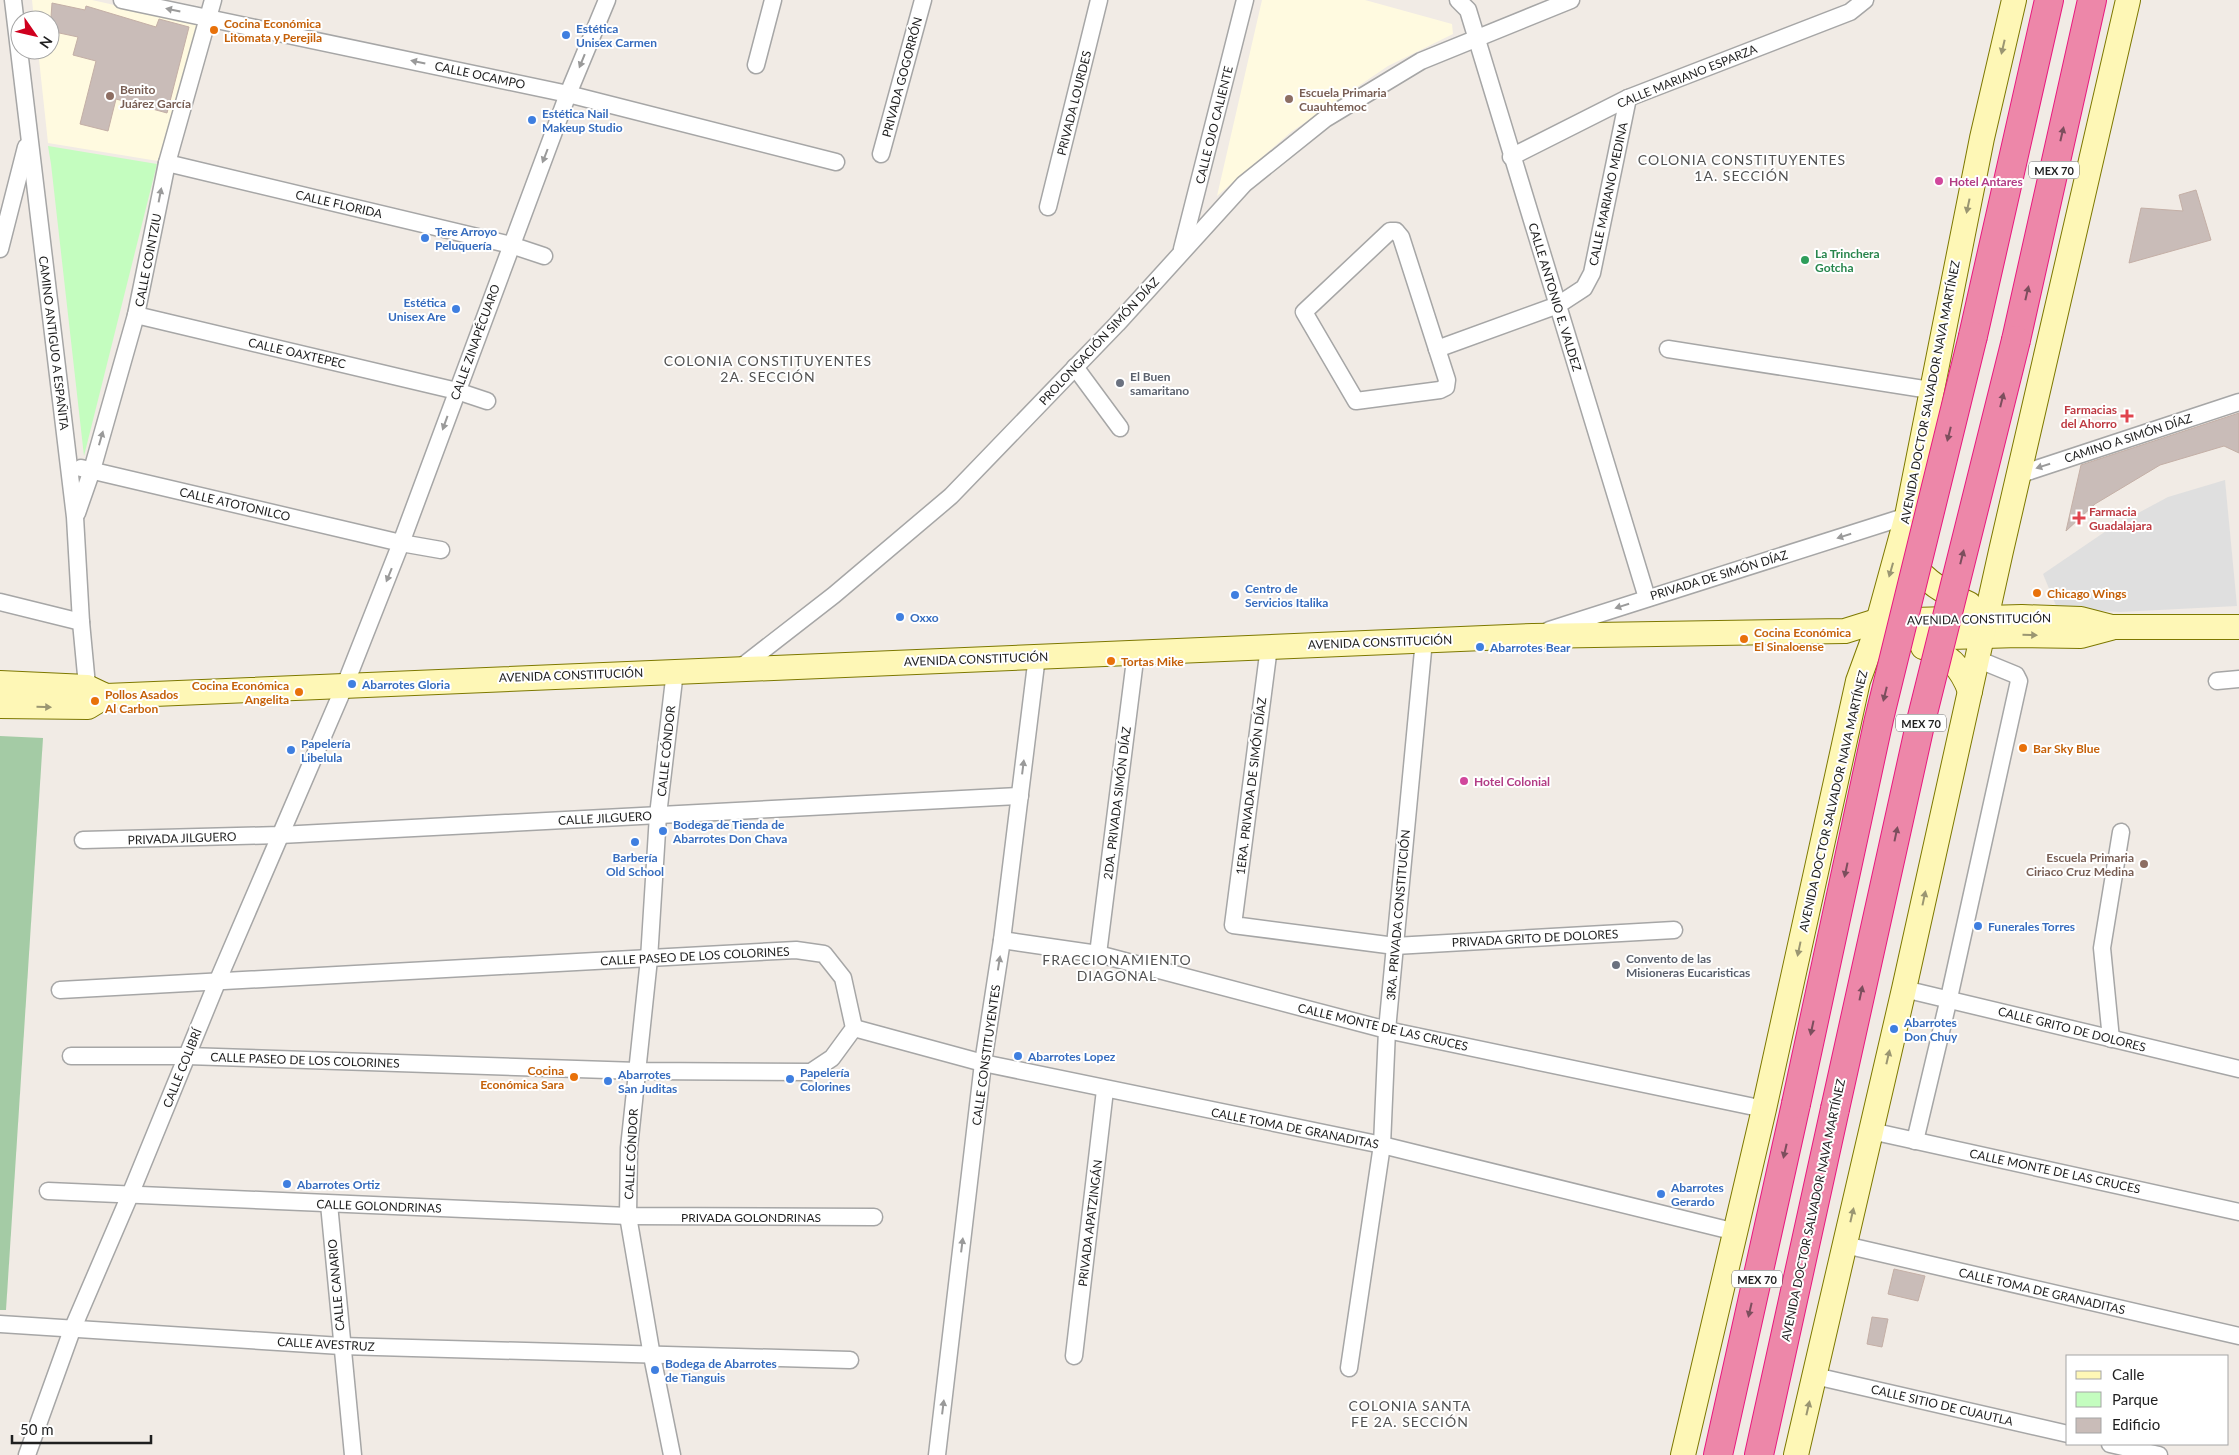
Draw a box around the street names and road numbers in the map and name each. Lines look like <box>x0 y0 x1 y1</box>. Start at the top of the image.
street label: PRIVADA GOGORRÓN <box>879 15 925 139</box>
street label: CALLE MARIANO ESPARZA <box>1615 41 1760 111</box>
street label: PRIVADA LOURDES <box>1054 49 1094 157</box>
street label: CALLE OCAMPO <box>433 58 527 92</box>
street label: CALLE OJO CALIENTE <box>1192 64 1236 186</box>
street label: CALLE MARIANO MEDINA <box>1585 120 1631 267</box>
road number: MEX 70 <box>2029 162 2079 178</box>
street label: CALLE FLORIDA <box>294 187 385 221</box>
street label: CALLE COINTZIU <box>132 212 164 308</box>
street label: CALLE ANTONIO E. VALDEZ <box>1525 221 1585 373</box>
street label: CAMINO ANTIGUO A ESPAÑITA <box>36 255 72 432</box>
street label: AVENIDA DOCTOR SALVADOR NAVA MARTÍNEZ <box>1897 259 1963 525</box>
street label: PROLONGACIÓN SIMÓN DÍAZ <box>1036 274 1162 408</box>
street label: CALLE ZINAPÉCUARO <box>447 282 503 402</box>
street label: CALLE OAXTEPEC <box>247 334 347 372</box>
street label: CAMINO A SIMÓN DÍAZ <box>2062 410 2194 466</box>
street label: CALLE ATOTONILCO <box>178 484 292 524</box>
street label: PRIVADA DE SIMÓN DÍAZ <box>1648 547 1790 603</box>
street label: AVENIDA CONSTITUCIÓN <box>1907 610 2051 628</box>
street label: AVENIDA CONSTITUCIÓN <box>1308 632 1452 652</box>
street label: AVENIDA CONSTITUCIÓN <box>904 649 1048 669</box>
street label: AVENIDA CONSTITUCIÓN <box>499 665 643 685</box>
street label: AVENIDA DOCTOR SALVADOR NAVA MARTÍNEZ <box>1796 669 1870 933</box>
street label: 1ERA. PRIVADA DE SIMÓN DÍAZ <box>1233 696 1269 876</box>
street label: CALLE CÓNDOR <box>654 704 678 797</box>
road number: MEX 70 <box>1896 714 1946 731</box>
street label: 2DA. PRIVADA SIMÓN DÍAZ <box>1100 726 1134 880</box>
street label: CALLE JILGUERO <box>558 808 653 828</box>
street label: PRIVADA JILGUERO <box>127 829 237 847</box>
street label: 3RA. PRIVADA CONSTITUCIÓN <box>1383 829 1413 1001</box>
street label: PRIVADA GRITO DE DOLORES <box>1451 926 1619 950</box>
street label: CALLE PASEO DE LOS COLORINES <box>600 944 790 968</box>
street label: CALLE CONSTITUYENTES <box>969 984 1003 1126</box>
street label: CALLE MONTE DE LAS CRUCES <box>1296 1000 1470 1054</box>
street label: CALLE GRITO DE DOLORES <box>1997 1003 2147 1055</box>
street label: CALLE COLIBRÍ <box>159 1026 205 1110</box>
street label: CALLE PASEO DE LOS COLORINES <box>210 1049 400 1071</box>
street label: AVENIDA DOCTOR SALVADOR NAVA MARTÍNEZ <box>1778 1077 1848 1343</box>
street label: CALLE TOMA DE GRANADITAS <box>1210 1104 1380 1152</box>
street label: CALLE CÓNDOR <box>621 1108 641 1200</box>
street label: CALLE MONTE DE LAS CRUCES <box>1968 1146 2142 1196</box>
street label: PRIVADA APATZINGÁN <box>1075 1159 1105 1287</box>
street label: CALLE GOLONDRINAS <box>316 1196 442 1216</box>
street label: PRIVADA GOLONDRINAS <box>681 1210 821 1225</box>
street label: CALLE CANARIO <box>324 1238 347 1332</box>
street label: CALLE TOMA DE GRANADITAS <box>1957 1265 2127 1317</box>
road number: MEX 70 <box>1732 1270 1782 1288</box>
street label: CALLE AVESTRUZ <box>277 1334 375 1354</box>
street label: CALLE SITIO DE CUAUTLA <box>1869 1381 2015 1429</box>

